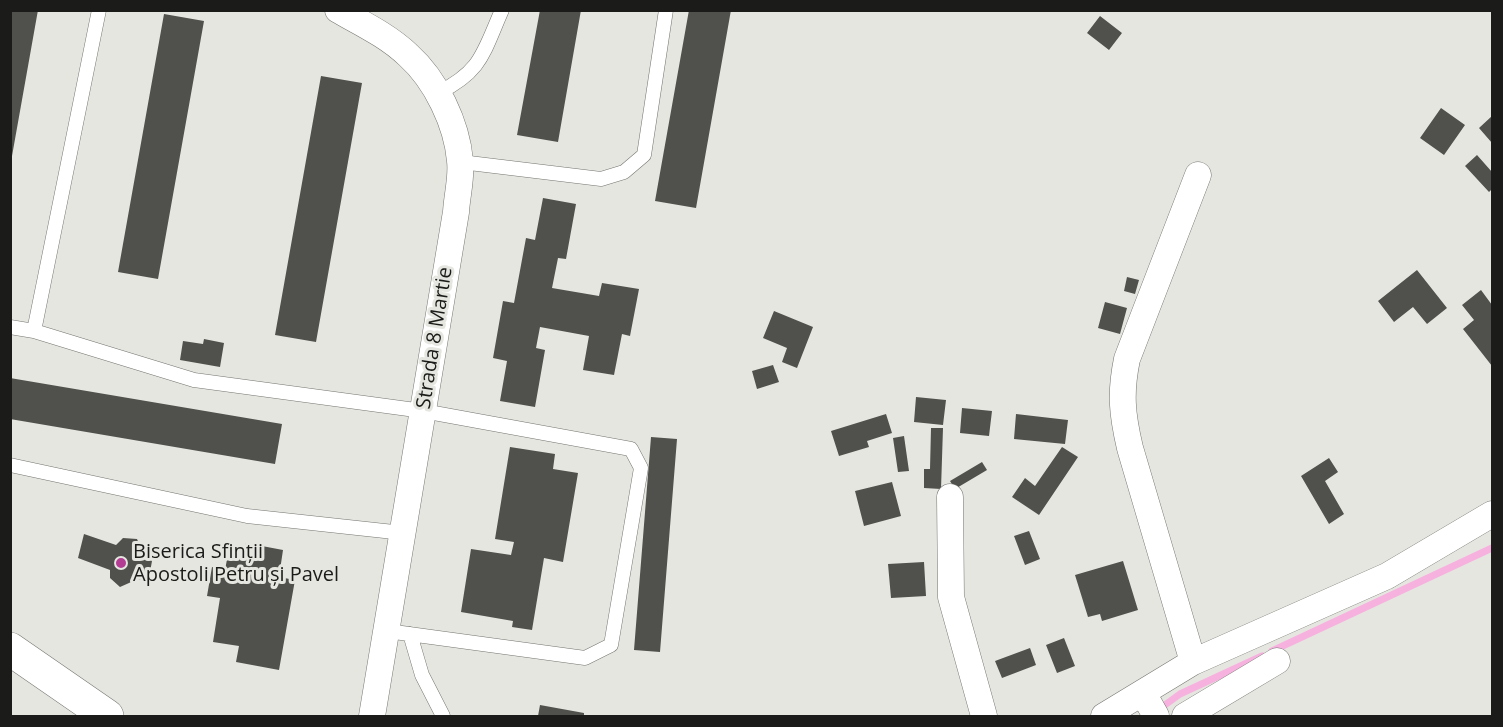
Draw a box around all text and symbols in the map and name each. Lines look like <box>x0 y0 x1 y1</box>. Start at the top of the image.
street label: Strada 8 Martie <box>412 265 458 411</box>
place label: Biserica Sfinții Apostoli Petru și Pavel <box>133 540 339 587</box>
marker: Biserica Sfinții Apostoli Petru și Pavel <box>114 556 128 570</box>

